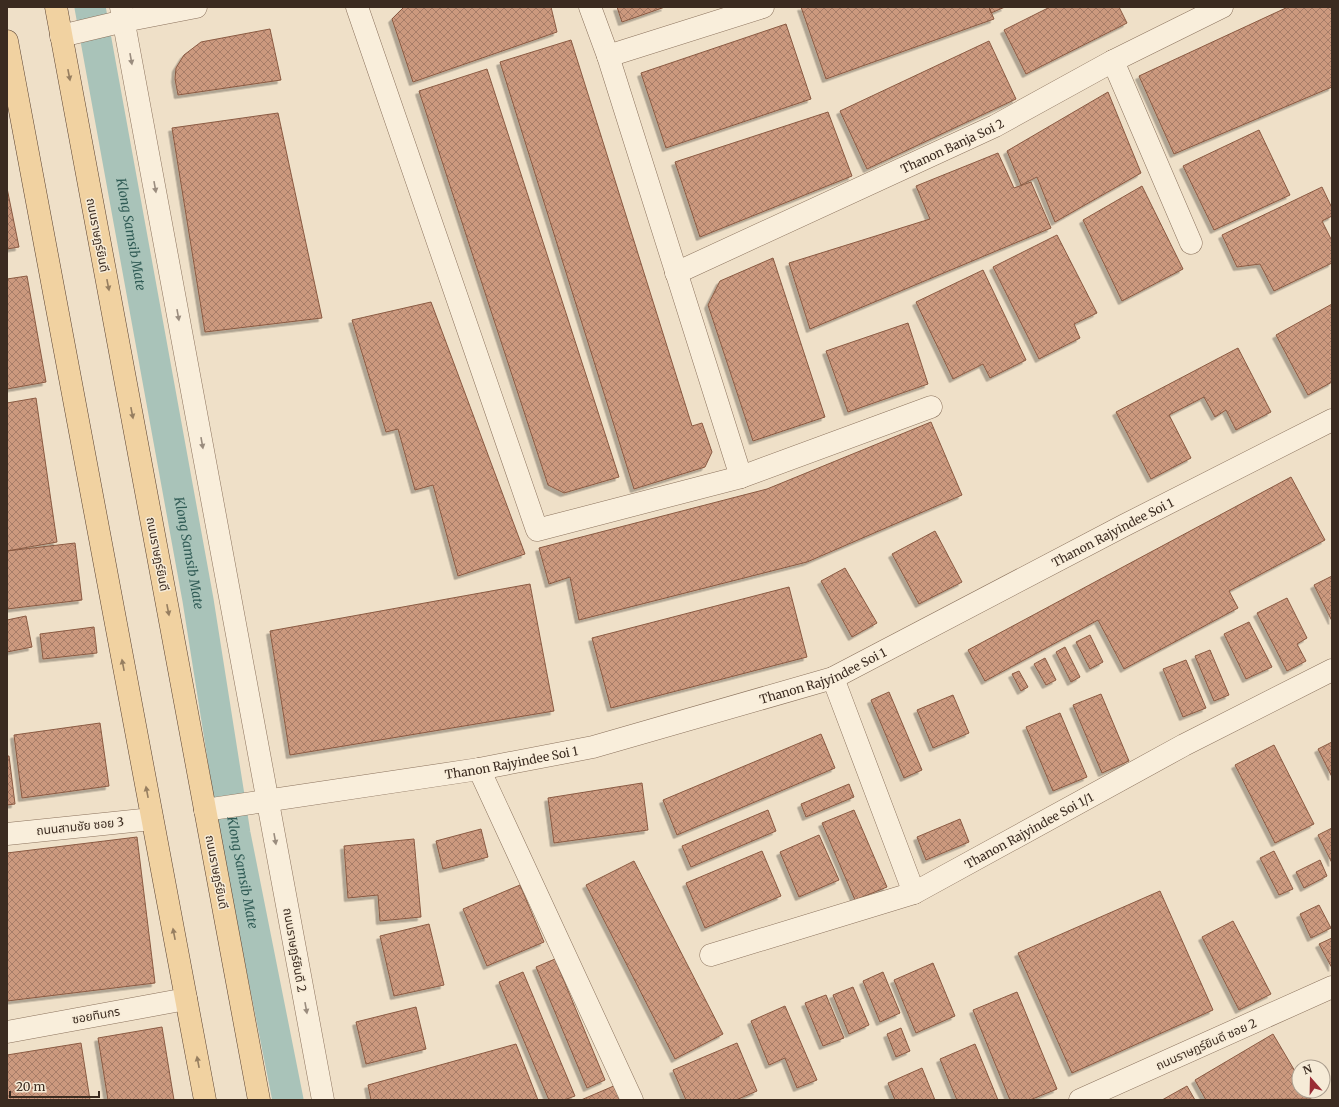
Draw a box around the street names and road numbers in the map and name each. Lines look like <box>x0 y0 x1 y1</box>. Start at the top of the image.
street label: Thanon Banja Soi 2 <box>898 115 1006 176</box>
street label: ถนนราษฎร์ยินดี <box>83 197 113 273</box>
street label: Thanon Rajyindee Soi 1 <box>1049 494 1176 570</box>
street label: ถนนราษฎร์ยินดี <box>143 516 173 592</box>
street label: Thanon Rajyindee Soi 1 <box>758 644 889 706</box>
street label: Thanon Rajyindee Soi 1 <box>444 742 580 782</box>
street label: Thanon Rajyindee Soi 1/1 <box>962 789 1096 871</box>
street label: ถนนสามชัย ซอย 3 <box>35 814 125 838</box>
street label: ถนนราษฎร์ยินดี <box>202 834 232 910</box>
street label: ถนนราษฎร์ยินดี 2 <box>280 907 310 993</box>
street label: ซอยทินกร <box>71 1003 121 1027</box>
street label: ถนนราษฏร์ยินดี ซอย 2 <box>1153 1015 1259 1073</box>

